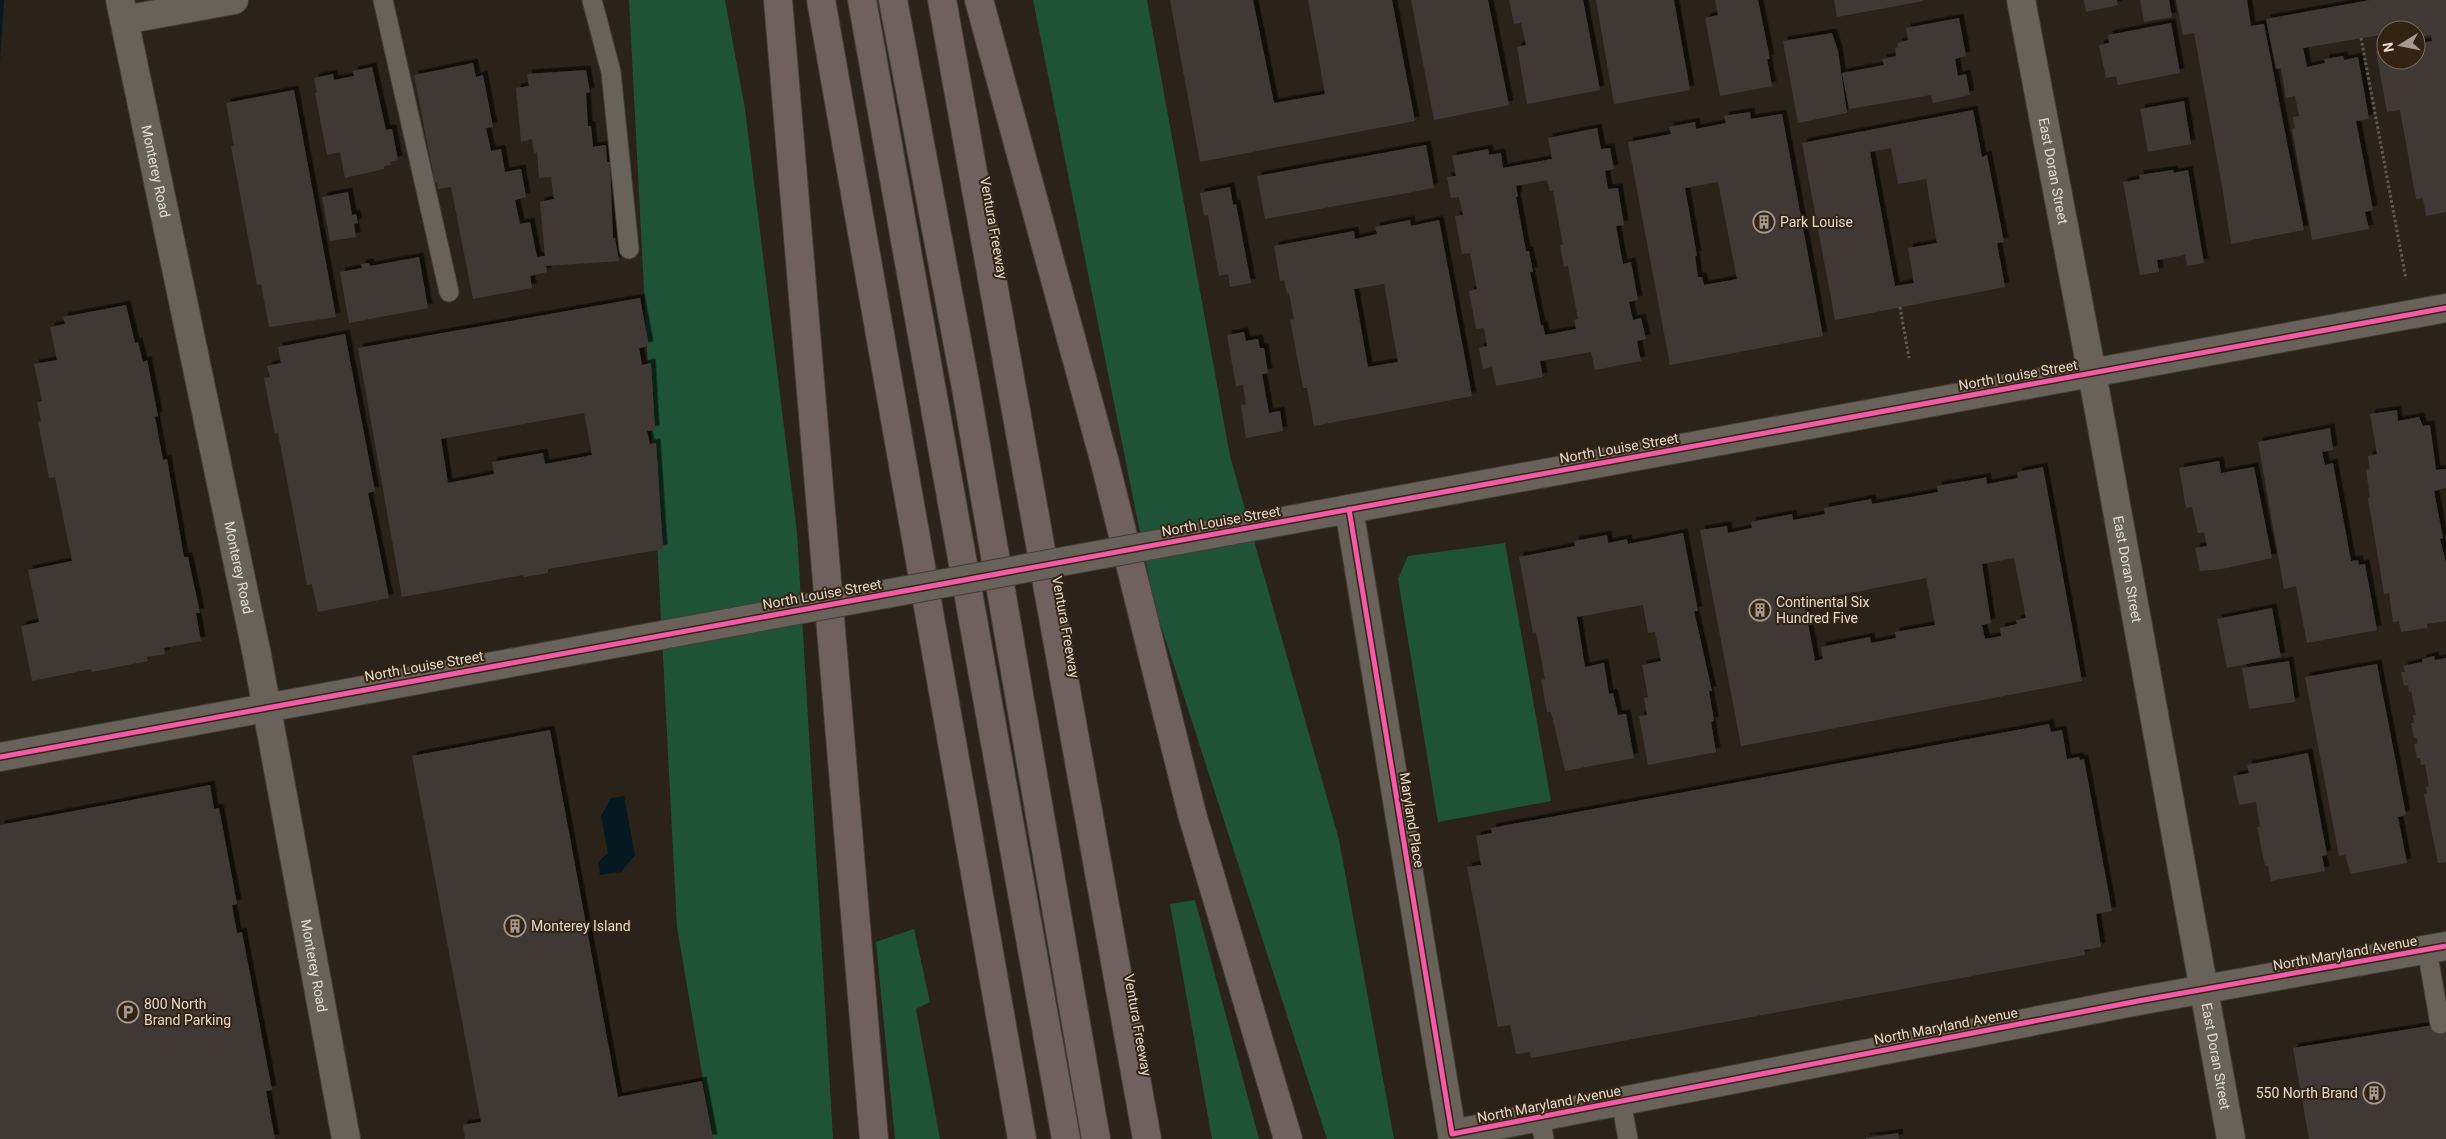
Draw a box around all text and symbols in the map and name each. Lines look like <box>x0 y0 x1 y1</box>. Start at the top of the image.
north arrow <box>2376 20 2426 70</box>
text: N <box>2379 41 2397 54</box>
street label: East Doran Street <box>2035 116 2071 226</box>
street label: Monterey Road <box>138 124 173 219</box>
street label: Ventura Freeway <box>977 176 1011 281</box>
building icon: Park Louise <box>1752 210 1776 234</box>
place label: Park Louise <box>1780 214 1853 230</box>
street label: North Louise Street <box>1957 357 2079 393</box>
street label: North Louise Street <box>1558 430 1680 466</box>
street label: North Louise Street <box>1160 503 1282 539</box>
street label: East Doran Street <box>2110 514 2145 624</box>
street label: Monterey Road <box>221 520 256 615</box>
street label: Ventura Freeway <box>1049 575 1083 680</box>
street label: North Louise Street <box>761 576 883 612</box>
place label: Continental Six Hundred Five <box>1776 594 1869 626</box>
building icon: Continental Six Hundred Five <box>1748 598 1772 622</box>
street label: North Louise Street <box>363 648 485 684</box>
street label: Maryland Place <box>1397 771 1427 869</box>
building icon: Monterey Island <box>503 914 527 938</box>
street label: Monterey Road <box>298 918 331 1013</box>
place label: Monterey Island <box>531 918 631 934</box>
street label: North Maryland Avenue <box>2272 932 2418 974</box>
street label: Ventura Freeway <box>1121 973 1155 1078</box>
place label: 800 North Brand Parking <box>144 996 231 1028</box>
parking icon: 800 North Brand Parking <box>116 1000 140 1024</box>
street label: East Doran Street <box>2198 1001 2234 1111</box>
street label: North Maryland Avenue <box>1873 1004 2019 1048</box>
building icon: 550 North Brand <box>2362 1081 2386 1105</box>
street label: North Maryland Avenue <box>1476 1082 1622 1126</box>
place label: 550 North Brand <box>2256 1085 2358 1101</box>

